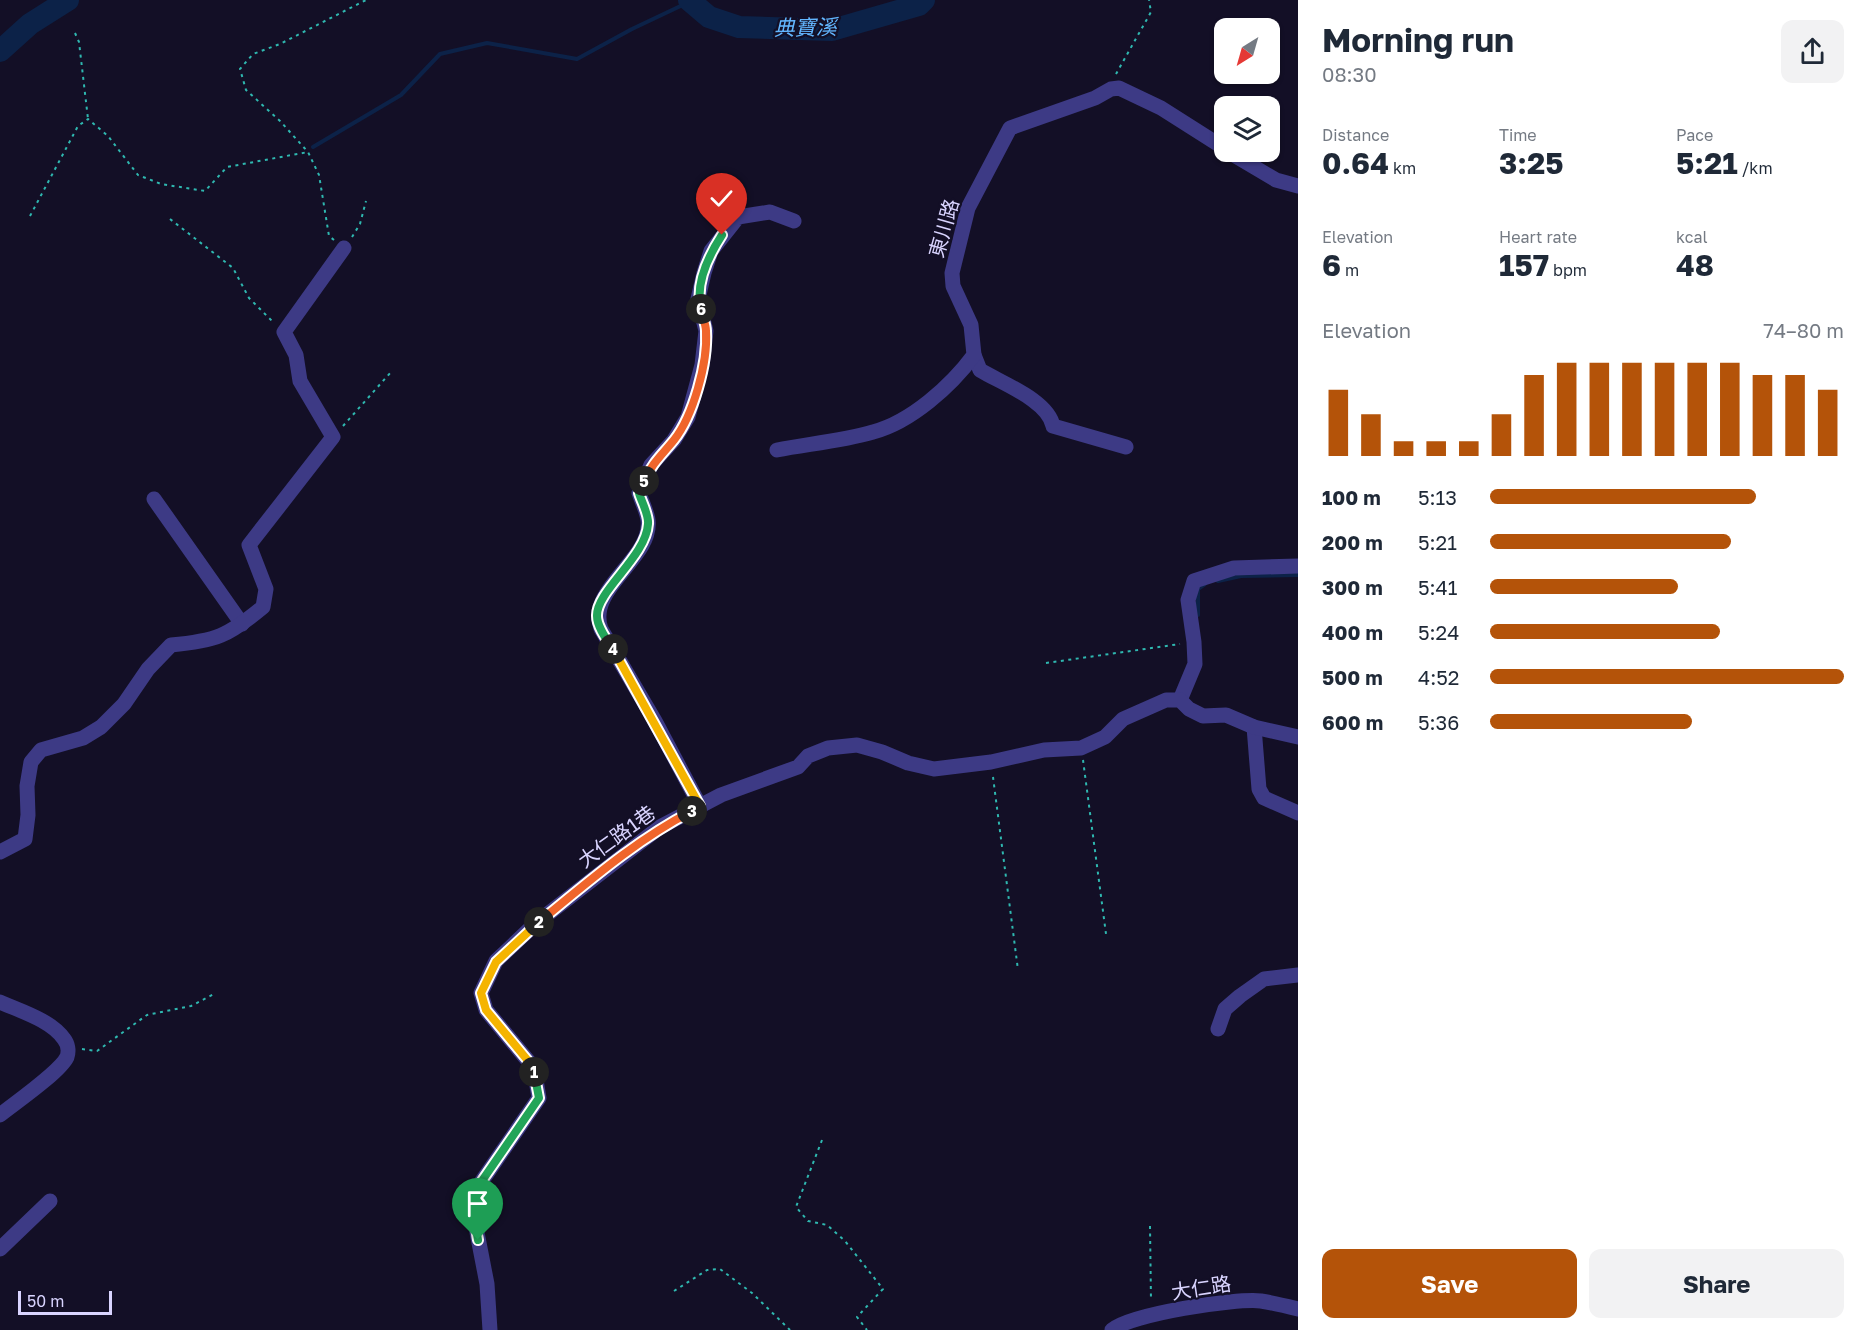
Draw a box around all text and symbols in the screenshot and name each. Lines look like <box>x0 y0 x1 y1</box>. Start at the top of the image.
water label: 典寶溪 <box>773 13 840 41</box>
north arrow <box>1214 18 1280 84</box>
map controls <box>1214 18 1280 162</box>
text: Morning run <box>1322 20 1514 59</box>
button: share <box>1781 20 1844 83</box>
text: 08:30 <box>1322 62 1377 86</box>
button: layers <box>1214 96 1280 162</box>
text: Distance <box>1322 125 1389 145</box>
text: Time <box>1499 125 1537 145</box>
text: Pace <box>1676 125 1713 145</box>
text: 0.64 <box>1322 145 1389 181</box>
text: 3:25 <box>1499 145 1564 181</box>
text: 5:21 <box>1676 145 1738 181</box>
text: km <box>1389 158 1416 178</box>
text: /km <box>1738 158 1773 178</box>
pin <box>696 173 747 235</box>
icon: check <box>705 182 738 215</box>
street label: 東川路 <box>923 196 963 260</box>
text: Elevation <box>1322 227 1393 247</box>
text: Heart rate <box>1499 227 1577 247</box>
text: kcal <box>1676 227 1708 247</box>
text: 6 <box>1322 247 1341 283</box>
text: 157 <box>1499 247 1549 283</box>
text: 48 <box>1676 247 1714 283</box>
text: m <box>1341 260 1359 280</box>
text: bpm <box>1549 260 1587 280</box>
pin: 6 <box>686 294 716 324</box>
text: 6 <box>696 299 706 319</box>
text: Elevation <box>1322 318 1411 342</box>
text: 74–80 m <box>1763 318 1844 342</box>
pin: 5 <box>629 466 659 496</box>
text: 5 <box>639 471 649 491</box>
text: 100 m <box>1322 485 1381 509</box>
text: 5:13 <box>1418 485 1457 509</box>
text: 200 m <box>1322 530 1383 554</box>
text: 5:21 <box>1418 530 1457 554</box>
text: 300 m <box>1322 575 1383 599</box>
text: 5:41 <box>1418 575 1458 599</box>
text: 400 m <box>1322 620 1383 644</box>
text: 5:24 <box>1418 620 1459 644</box>
pin: 4 <box>598 634 628 664</box>
text: 4 <box>608 639 618 659</box>
text: 500 m <box>1322 665 1383 689</box>
text: 4:52 <box>1418 665 1459 689</box>
text: 600 m <box>1322 710 1383 734</box>
text: 5:36 <box>1418 710 1459 734</box>
pin: 3 <box>677 796 707 826</box>
street label: 大仁路1巷 <box>573 800 659 872</box>
text: 3 <box>687 801 697 821</box>
pin: 2 <box>524 907 554 937</box>
text: 2 <box>534 912 544 932</box>
pin: 1 <box>519 1057 549 1087</box>
text: 1 <box>530 1062 538 1082</box>
pin <box>452 1178 503 1240</box>
icon: arrive <box>461 1187 494 1220</box>
button: Save <box>1322 1249 1577 1318</box>
button: Share <box>1589 1249 1844 1318</box>
street label: 大仁路 <box>1169 1270 1233 1304</box>
scale bar <box>18 1288 112 1316</box>
text: 50 m <box>27 1291 64 1311</box>

